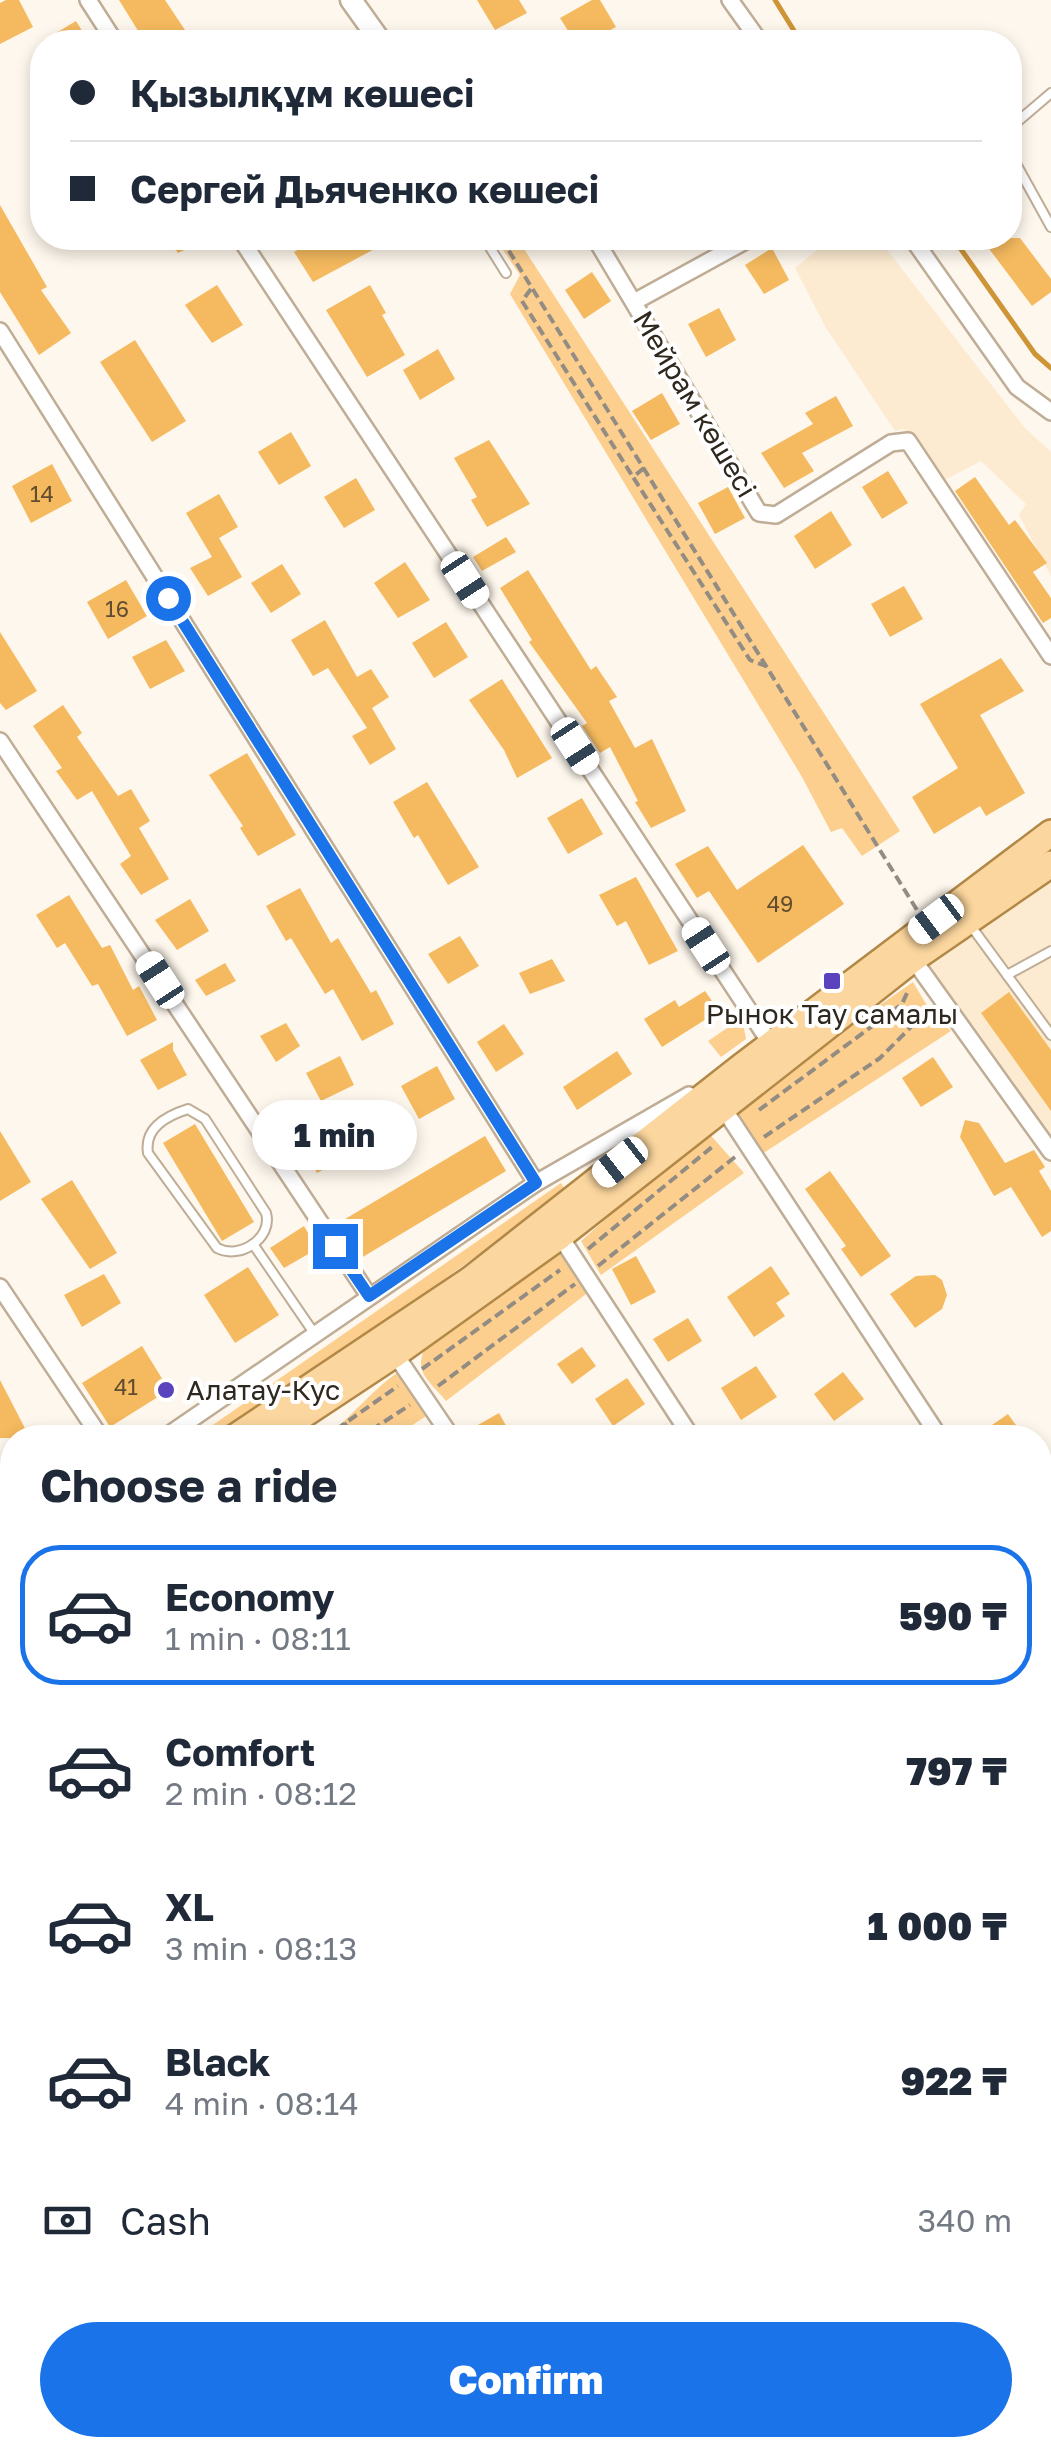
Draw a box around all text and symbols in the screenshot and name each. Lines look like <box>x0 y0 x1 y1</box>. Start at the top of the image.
text: Қызылқұм көшесі <box>130 70 474 115</box>
text: Сергей Дьяченко көшесі <box>130 166 599 211</box>
street label: Мейрам көшесі <box>627 305 764 503</box>
house number: 14 <box>30 480 54 507</box>
car <box>436 547 494 613</box>
route start <box>146 576 191 621</box>
house number: 16 <box>105 595 129 622</box>
car <box>546 713 604 779</box>
car <box>903 889 969 949</box>
house number: 49 <box>767 890 793 917</box>
car <box>677 913 735 979</box>
car <box>131 947 189 1013</box>
marker: Рынок Тау самалы <box>821 970 843 992</box>
place label: Рынок Тау самалы <box>706 997 958 1030</box>
callout: 1 min <box>252 1101 418 1171</box>
text: 1 min <box>294 1116 375 1154</box>
car <box>587 1132 653 1192</box>
route end <box>313 1224 358 1269</box>
house number: 41 <box>114 1373 138 1400</box>
place label: Алатау-Кус <box>186 1373 340 1406</box>
marker: Алатау-Кус <box>155 1379 177 1401</box>
text: Choose a ride <box>40 1458 338 1512</box>
icon: car <box>45 1570 135 1660</box>
text: Economy <box>165 1574 334 1619</box>
text: 590 ₸ <box>899 1593 1007 1638</box>
text: 1 min · 08:11 <box>165 1619 351 1657</box>
icon: car <box>45 1725 135 1815</box>
text: Comfort <box>165 1729 315 1774</box>
text: 797 ₸ <box>906 1748 1007 1793</box>
text: 2 min · 08:12 <box>165 1774 357 1812</box>
icon: car <box>45 1880 135 1970</box>
text: XL <box>165 1884 214 1929</box>
text: 1 000 ₸ <box>868 1903 1007 1948</box>
text: 3 min · 08:13 <box>165 1929 357 1967</box>
icon: car <box>45 2035 135 2125</box>
text: Black <box>165 2039 270 2084</box>
text: 922 ₸ <box>901 2058 1007 2103</box>
text: 4 min · 08:14 <box>165 2084 359 2122</box>
icon: cash <box>40 2193 95 2248</box>
text: Cash <box>120 2198 211 2243</box>
text: 340 m <box>918 2201 1012 2239</box>
button: Confirm <box>40 2322 1012 2437</box>

